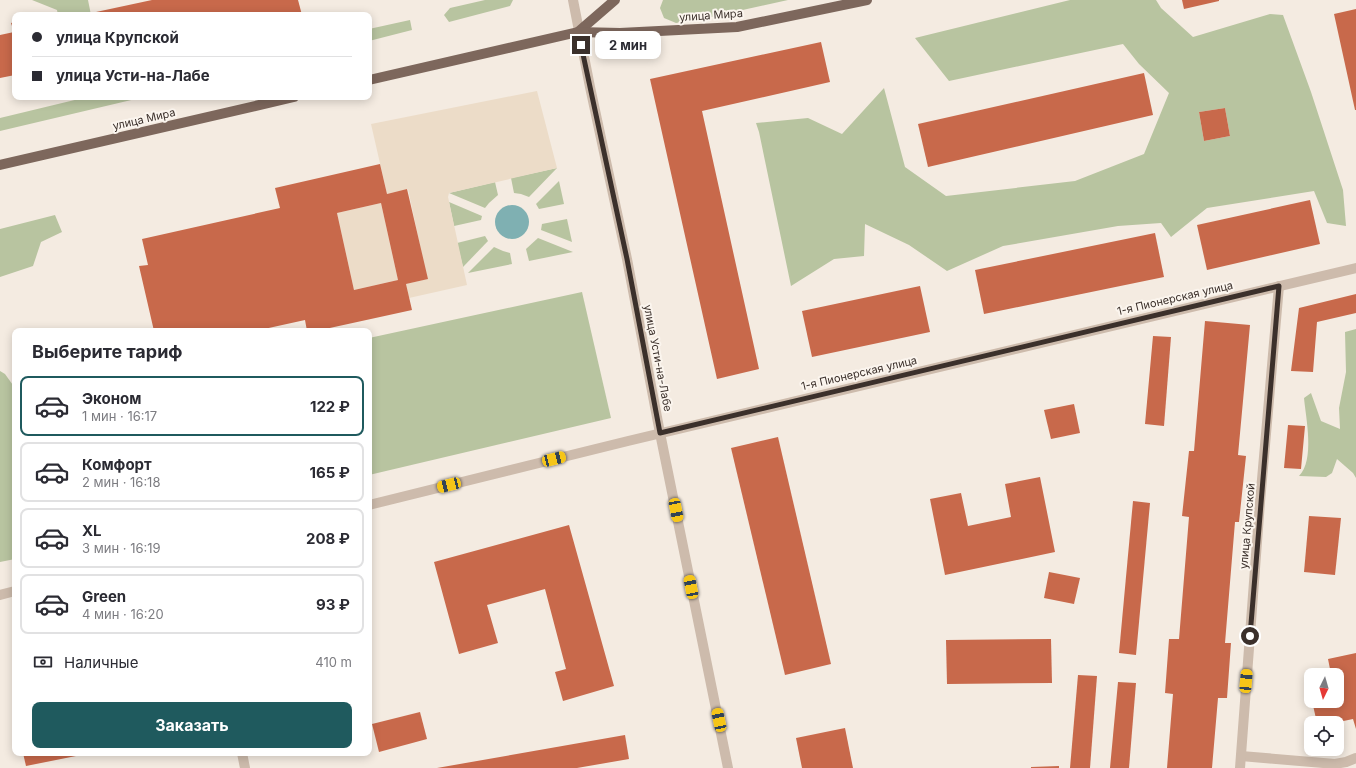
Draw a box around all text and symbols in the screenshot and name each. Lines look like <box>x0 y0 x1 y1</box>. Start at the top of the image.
street label: улица Мира <box>679 6 743 24</box>
text: улица Крупской <box>56 28 179 47</box>
callout: 2 мин <box>595 31 661 59</box>
route end <box>572 36 590 54</box>
text: 2 мин <box>609 37 647 53</box>
text: улица Усти-на-Лабе <box>56 66 210 85</box>
street label: улица Мира <box>111 105 177 133</box>
street label: 1-я Пионерская улица <box>1116 278 1234 318</box>
street label: улица Усти-на-Лабе <box>641 303 675 413</box>
text: Выберите тариф <box>32 341 183 362</box>
street label: 1-я Пионерская улица <box>800 353 918 393</box>
icon: car <box>34 388 70 424</box>
text: Эконом <box>82 389 141 408</box>
text: 122 ₽ <box>310 397 350 416</box>
text: 1 мин · 16:17 <box>82 408 157 424</box>
car <box>541 450 567 468</box>
icon: car <box>34 454 70 490</box>
text: Комфорт <box>82 455 152 474</box>
text: 165 ₽ <box>310 463 350 482</box>
text: 2 мин · 16:18 <box>82 474 160 490</box>
car <box>436 476 462 494</box>
street label: улица Крупской <box>1236 483 1258 569</box>
car <box>668 497 684 523</box>
icon: car <box>34 520 70 556</box>
text: XL <box>82 521 102 540</box>
text: 208 ₽ <box>306 529 350 548</box>
text: 3 мин · 16:19 <box>82 540 161 556</box>
car <box>683 574 699 600</box>
icon: car <box>34 586 70 622</box>
text: Green <box>82 587 126 606</box>
text: 93 ₽ <box>316 595 350 614</box>
text: 4 мин · 16:20 <box>82 606 164 622</box>
route start <box>1241 627 1259 645</box>
icon: cash <box>32 651 54 673</box>
text: Наличные <box>64 653 138 672</box>
text: 410 m <box>315 654 352 670</box>
north arrow <box>1304 668 1344 708</box>
map controls <box>1304 668 1344 756</box>
car <box>1239 669 1253 693</box>
button: Заказать <box>32 702 352 748</box>
car <box>711 707 727 733</box>
button: locate <box>1304 716 1344 756</box>

